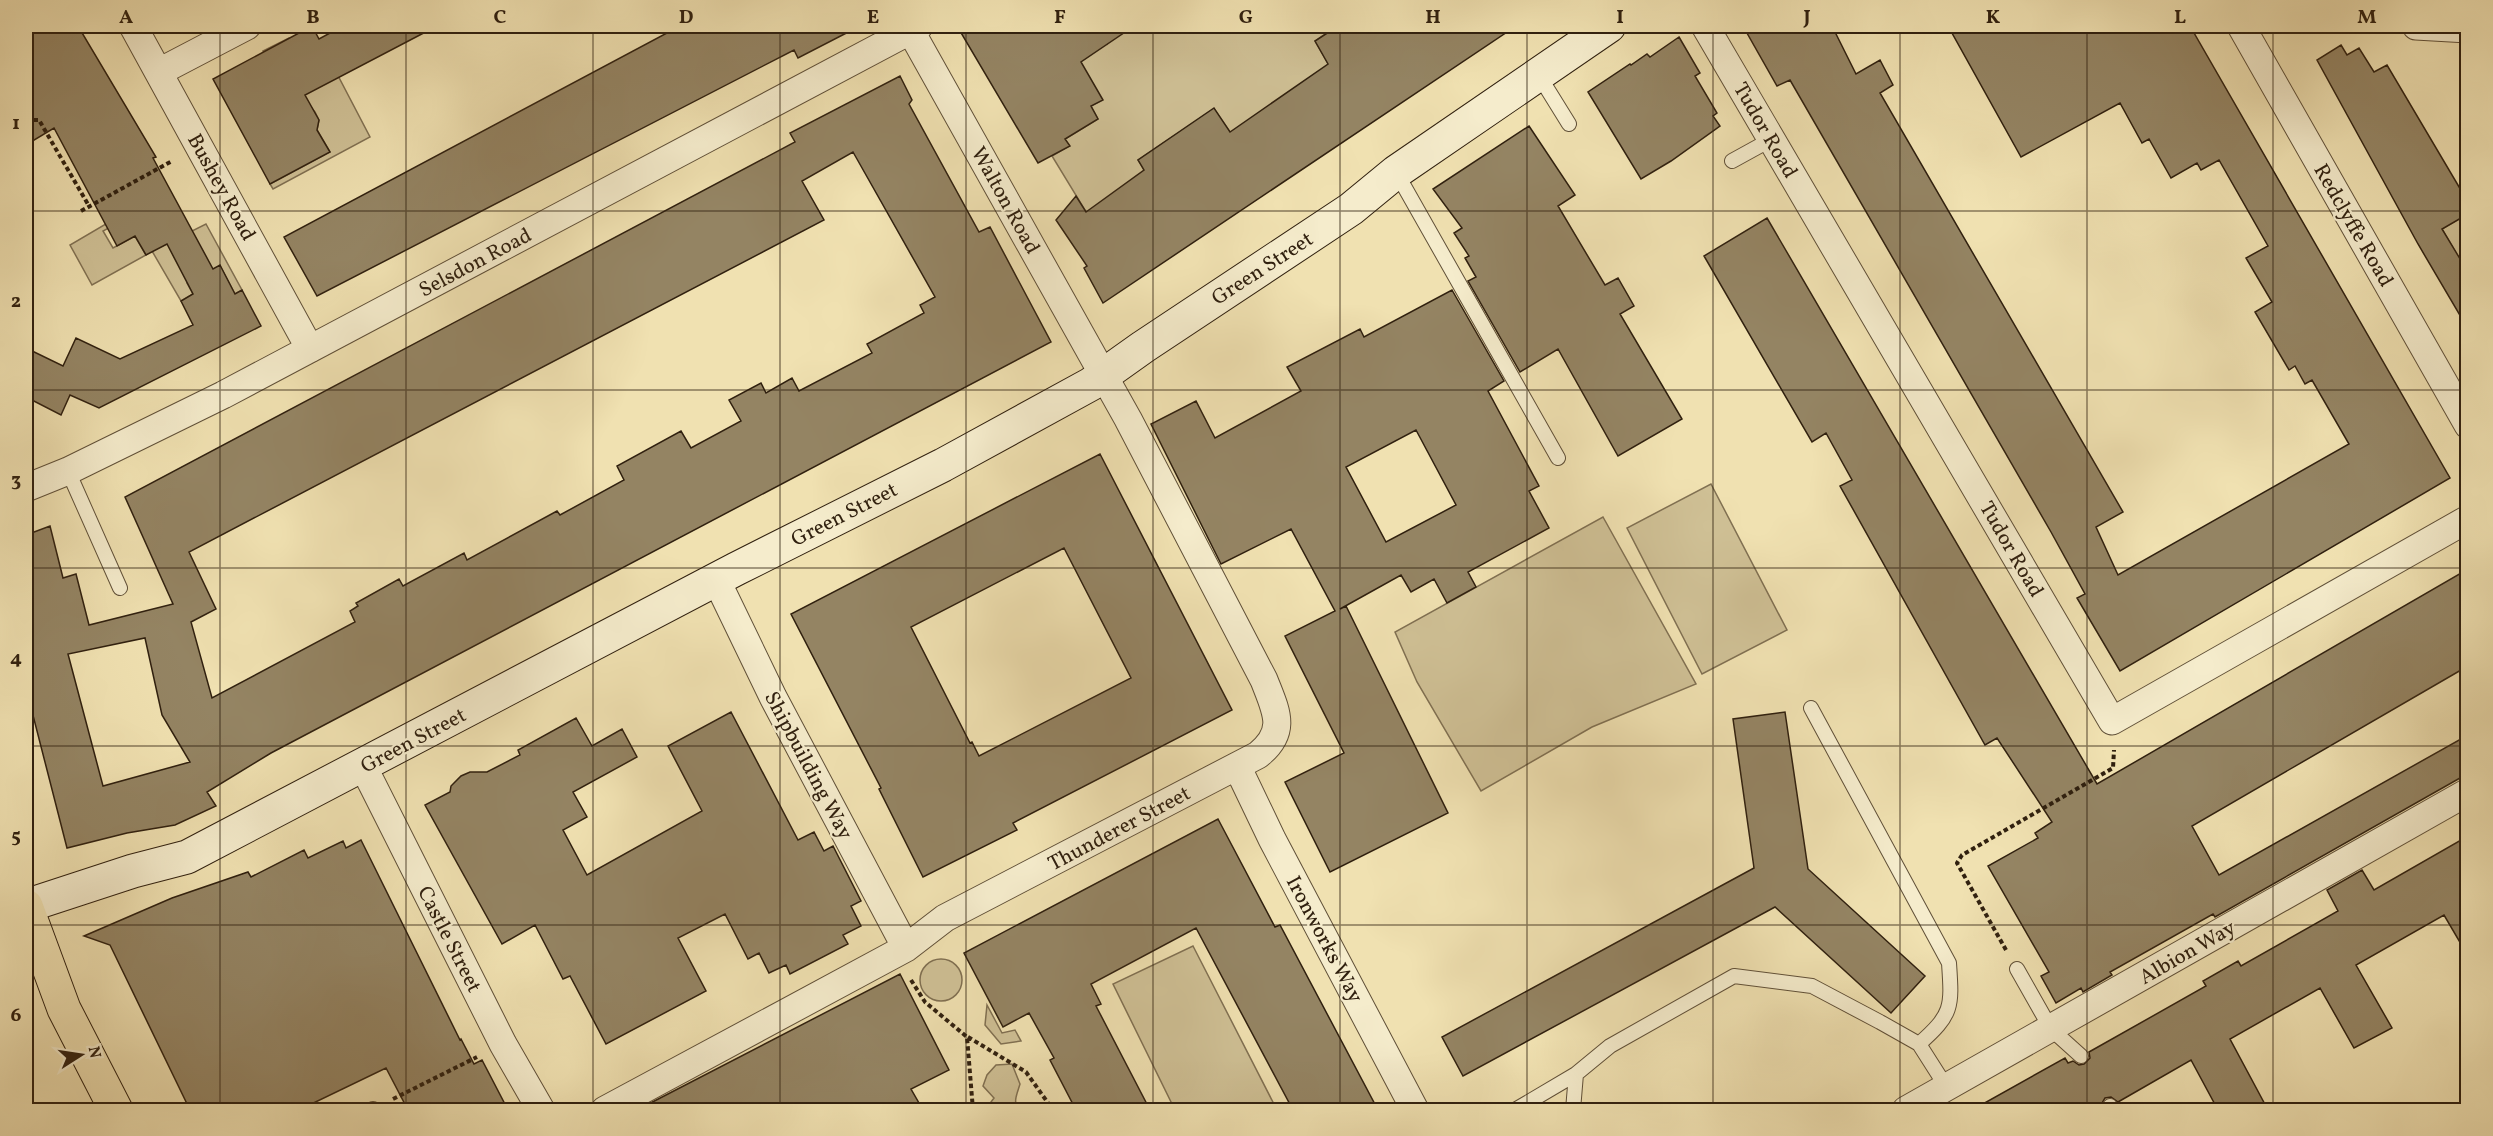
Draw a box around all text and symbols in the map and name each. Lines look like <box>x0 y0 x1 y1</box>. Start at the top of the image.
text: A <box>119 4 133 32</box>
text: B <box>306 4 320 32</box>
text: C <box>494 4 507 32</box>
text: D <box>679 4 693 32</box>
text: E <box>867 4 879 32</box>
text: F <box>1054 4 1066 32</box>
text: G <box>1239 4 1253 32</box>
text: H <box>1425 4 1441 32</box>
text: I <box>1616 4 1624 32</box>
text: J <box>1802 4 1811 32</box>
text: K <box>1986 4 2001 32</box>
text: L <box>2174 4 2186 32</box>
text: M <box>2357 4 2377 32</box>
street label: Tudor Road <box>1726 77 1804 184</box>
text: 1 <box>12 110 20 138</box>
street label: Bushey Road <box>179 129 262 247</box>
street label: Walton Road <box>963 142 1046 260</box>
street label: Redclyffe Road <box>2306 159 2400 293</box>
street label: Selsdon Road <box>414 221 537 305</box>
street label: Green Street <box>1206 226 1319 313</box>
text: 2 <box>11 288 21 316</box>
text: 3 <box>11 467 21 495</box>
street label: Green Street <box>786 476 903 555</box>
street label: Tudor Road <box>1972 496 2050 603</box>
text: 4 <box>10 645 22 673</box>
street label: Shipbuilding Way <box>756 687 859 845</box>
street label: Green Street <box>356 701 472 781</box>
street label: Thunderer Street <box>1043 780 1196 879</box>
text: 5 <box>11 823 21 851</box>
street label: Ironworks Way <box>1278 871 1370 1009</box>
street label: Castle Street <box>409 881 488 998</box>
street label: Albion Way <box>2134 914 2242 993</box>
text: 6 <box>11 1002 22 1030</box>
north arrow <box>51 1025 111 1085</box>
text: N <box>82 1044 106 1061</box>

